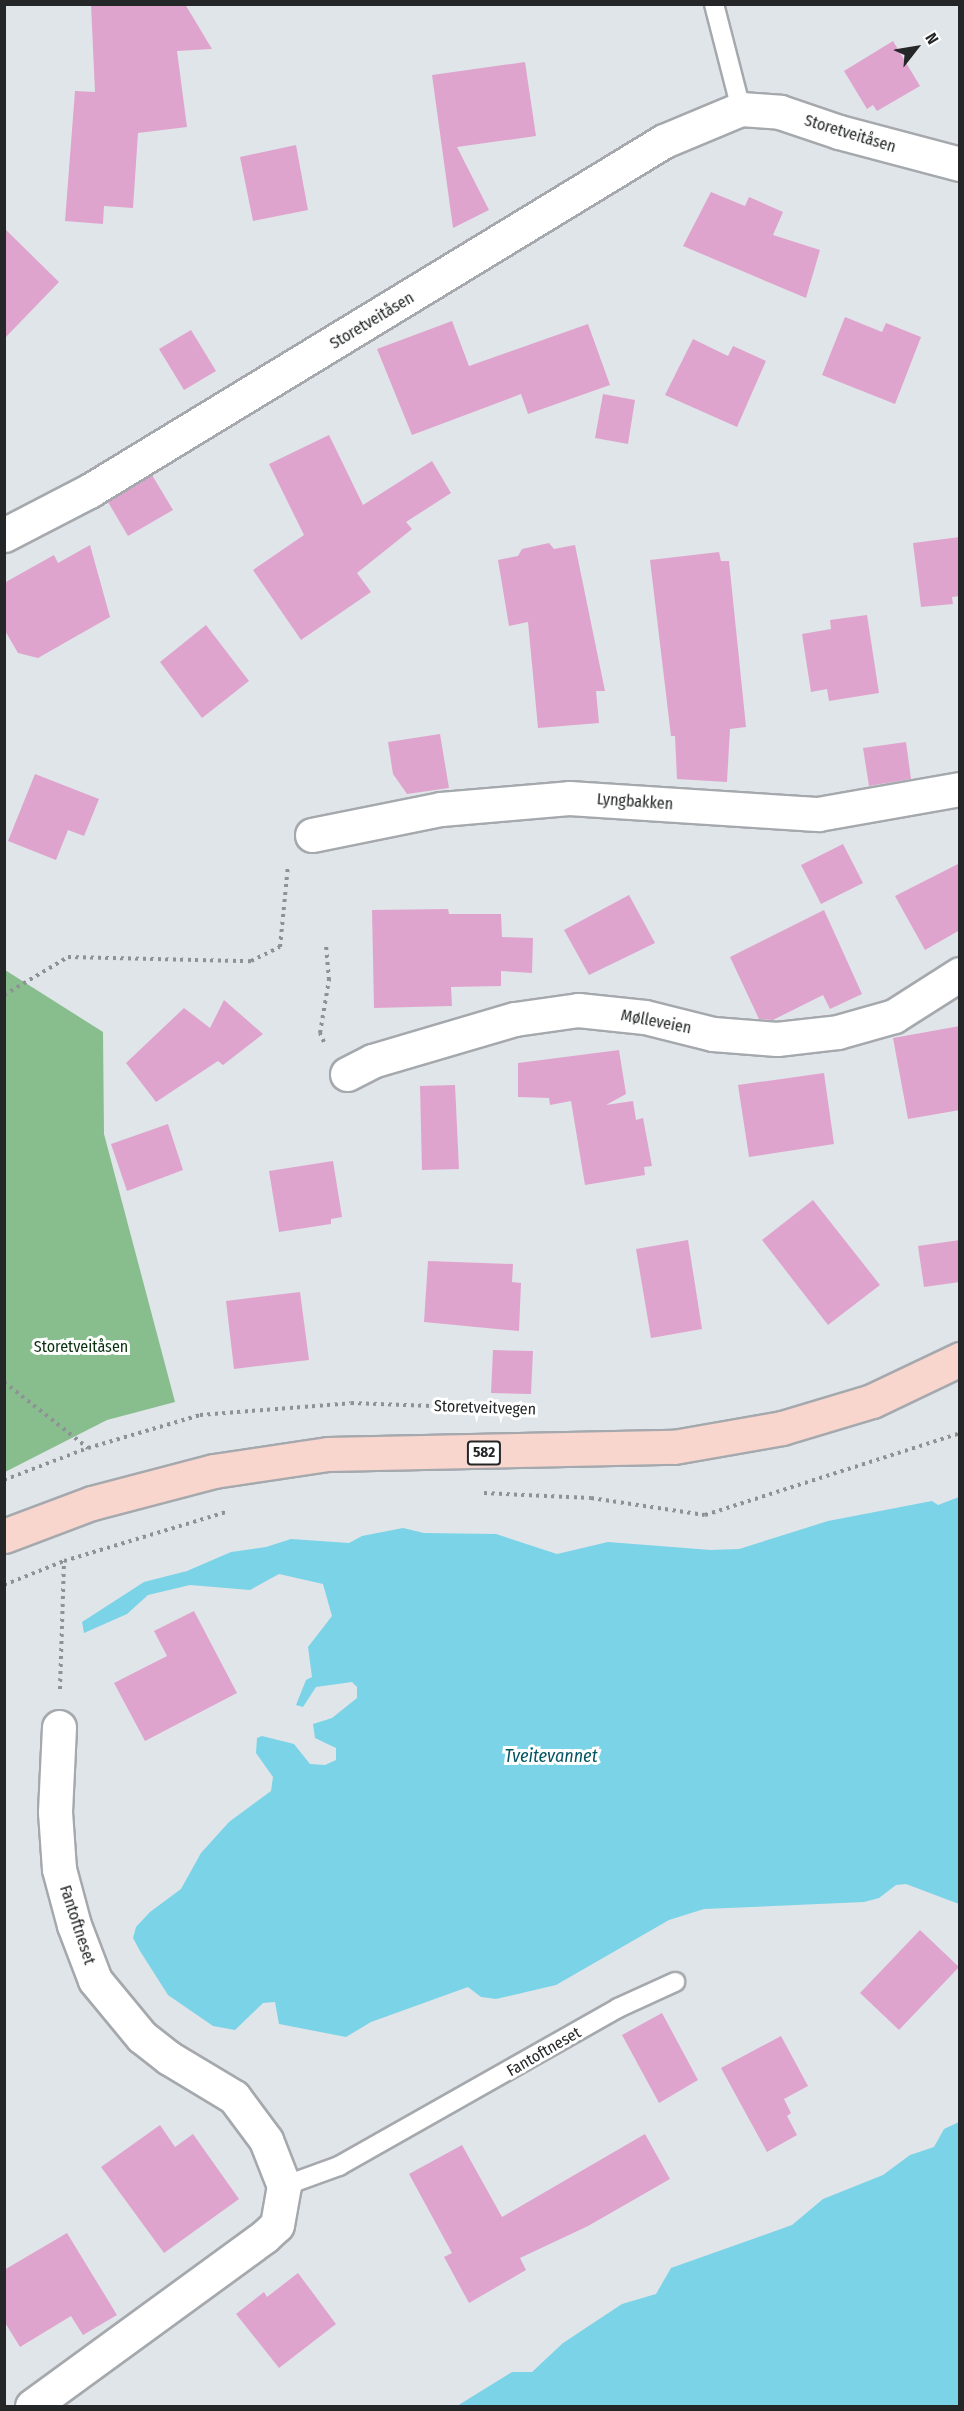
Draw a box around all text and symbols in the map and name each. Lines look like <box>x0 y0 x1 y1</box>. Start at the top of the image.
north arrow <box>886 18 946 78</box>
text: N <box>921 29 942 47</box>
street label: Storetveitåsen <box>802 111 898 157</box>
street label: Storetveitåsen <box>327 288 417 354</box>
street label: Lyngbakken <box>596 790 674 814</box>
street label: Mølleveien <box>619 1006 693 1038</box>
park label: Storetveitåsen <box>34 1337 128 1357</box>
street label: Storetveitvegen <box>434 1397 536 1419</box>
road number: 582 <box>466 1441 502 1465</box>
water label: Tveitevannet <box>504 1745 598 1767</box>
street label: Fantoftneset <box>55 1883 99 1967</box>
street label: Fantoftneset <box>504 2023 584 2081</box>

